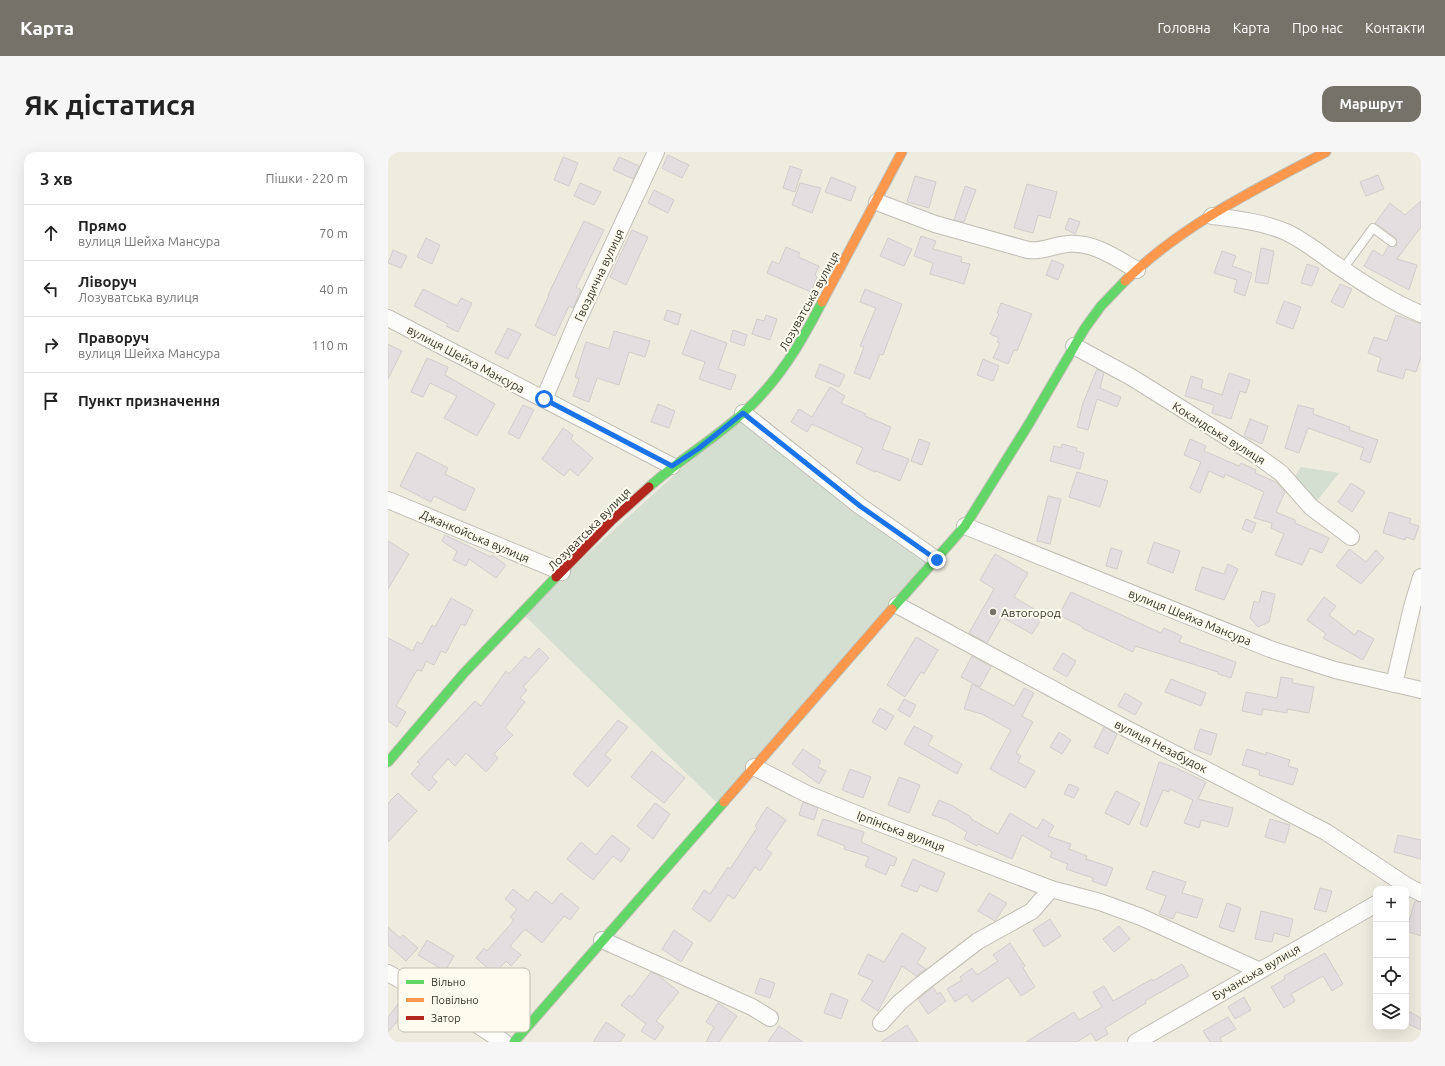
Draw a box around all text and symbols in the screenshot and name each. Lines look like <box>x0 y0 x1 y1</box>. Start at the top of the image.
text: Карта <box>20 17 74 39</box>
text: Головна <box>1157 20 1211 36</box>
text: Карта <box>1233 20 1270 36</box>
text: Про нас <box>1292 20 1343 36</box>
text: Контакти <box>1365 20 1425 36</box>
button: Маршрут <box>1322 86 1421 122</box>
text: Як дістатися <box>24 89 196 120</box>
text: 3 хв <box>40 169 73 188</box>
text: Пішки · 220 m <box>266 171 348 185</box>
text: Прямо <box>78 217 127 234</box>
icon: ahead <box>40 222 62 244</box>
text: 70 m <box>319 226 348 240</box>
street label: Гвоздична вулиця <box>572 227 626 323</box>
text: вулиця Шейха Мансура <box>78 234 220 248</box>
street label: Лозуватська вулиця <box>776 249 842 353</box>
text: Ліворуч <box>78 273 137 290</box>
icon: left <box>40 278 62 300</box>
text: 40 m <box>319 282 348 296</box>
text: Лозуватська вулиця <box>78 290 199 304</box>
street label: вулиця Шейха Мансура <box>405 322 527 396</box>
text: Праворуч <box>78 329 149 346</box>
icon: right <box>40 334 62 356</box>
text: 110 m <box>312 338 348 352</box>
text: вулиця Шейха Мансура <box>78 346 220 360</box>
icon: arrive <box>40 390 62 412</box>
route start <box>535 390 553 408</box>
text: Пункт призначення <box>78 392 220 409</box>
street label: Кокандська вулиця <box>1170 399 1268 467</box>
street label: Лозуватська вулиця <box>545 485 633 573</box>
street label: Джанкойська вулиця <box>418 507 532 565</box>
route end <box>928 551 946 569</box>
street label: вулиця Шейха Мансура <box>1127 586 1253 648</box>
place label: Автогород <box>1001 606 1061 619</box>
marker: Автогород <box>988 607 998 617</box>
street label: вулиця Незабудок <box>1112 717 1210 775</box>
street label: Ірпінська вулиця <box>855 808 947 854</box>
map controls <box>1373 886 1409 1030</box>
button: + <box>1373 886 1409 922</box>
button: − <box>1373 922 1409 958</box>
street label: Бучанська вулиця <box>1210 942 1302 1002</box>
button: locate <box>1373 958 1409 994</box>
legend <box>398 968 530 1032</box>
text: Вільно <box>431 976 466 988</box>
text: Повільно <box>431 994 479 1006</box>
button: layers <box>1373 994 1409 1030</box>
text: Затор <box>431 1012 461 1024</box>

